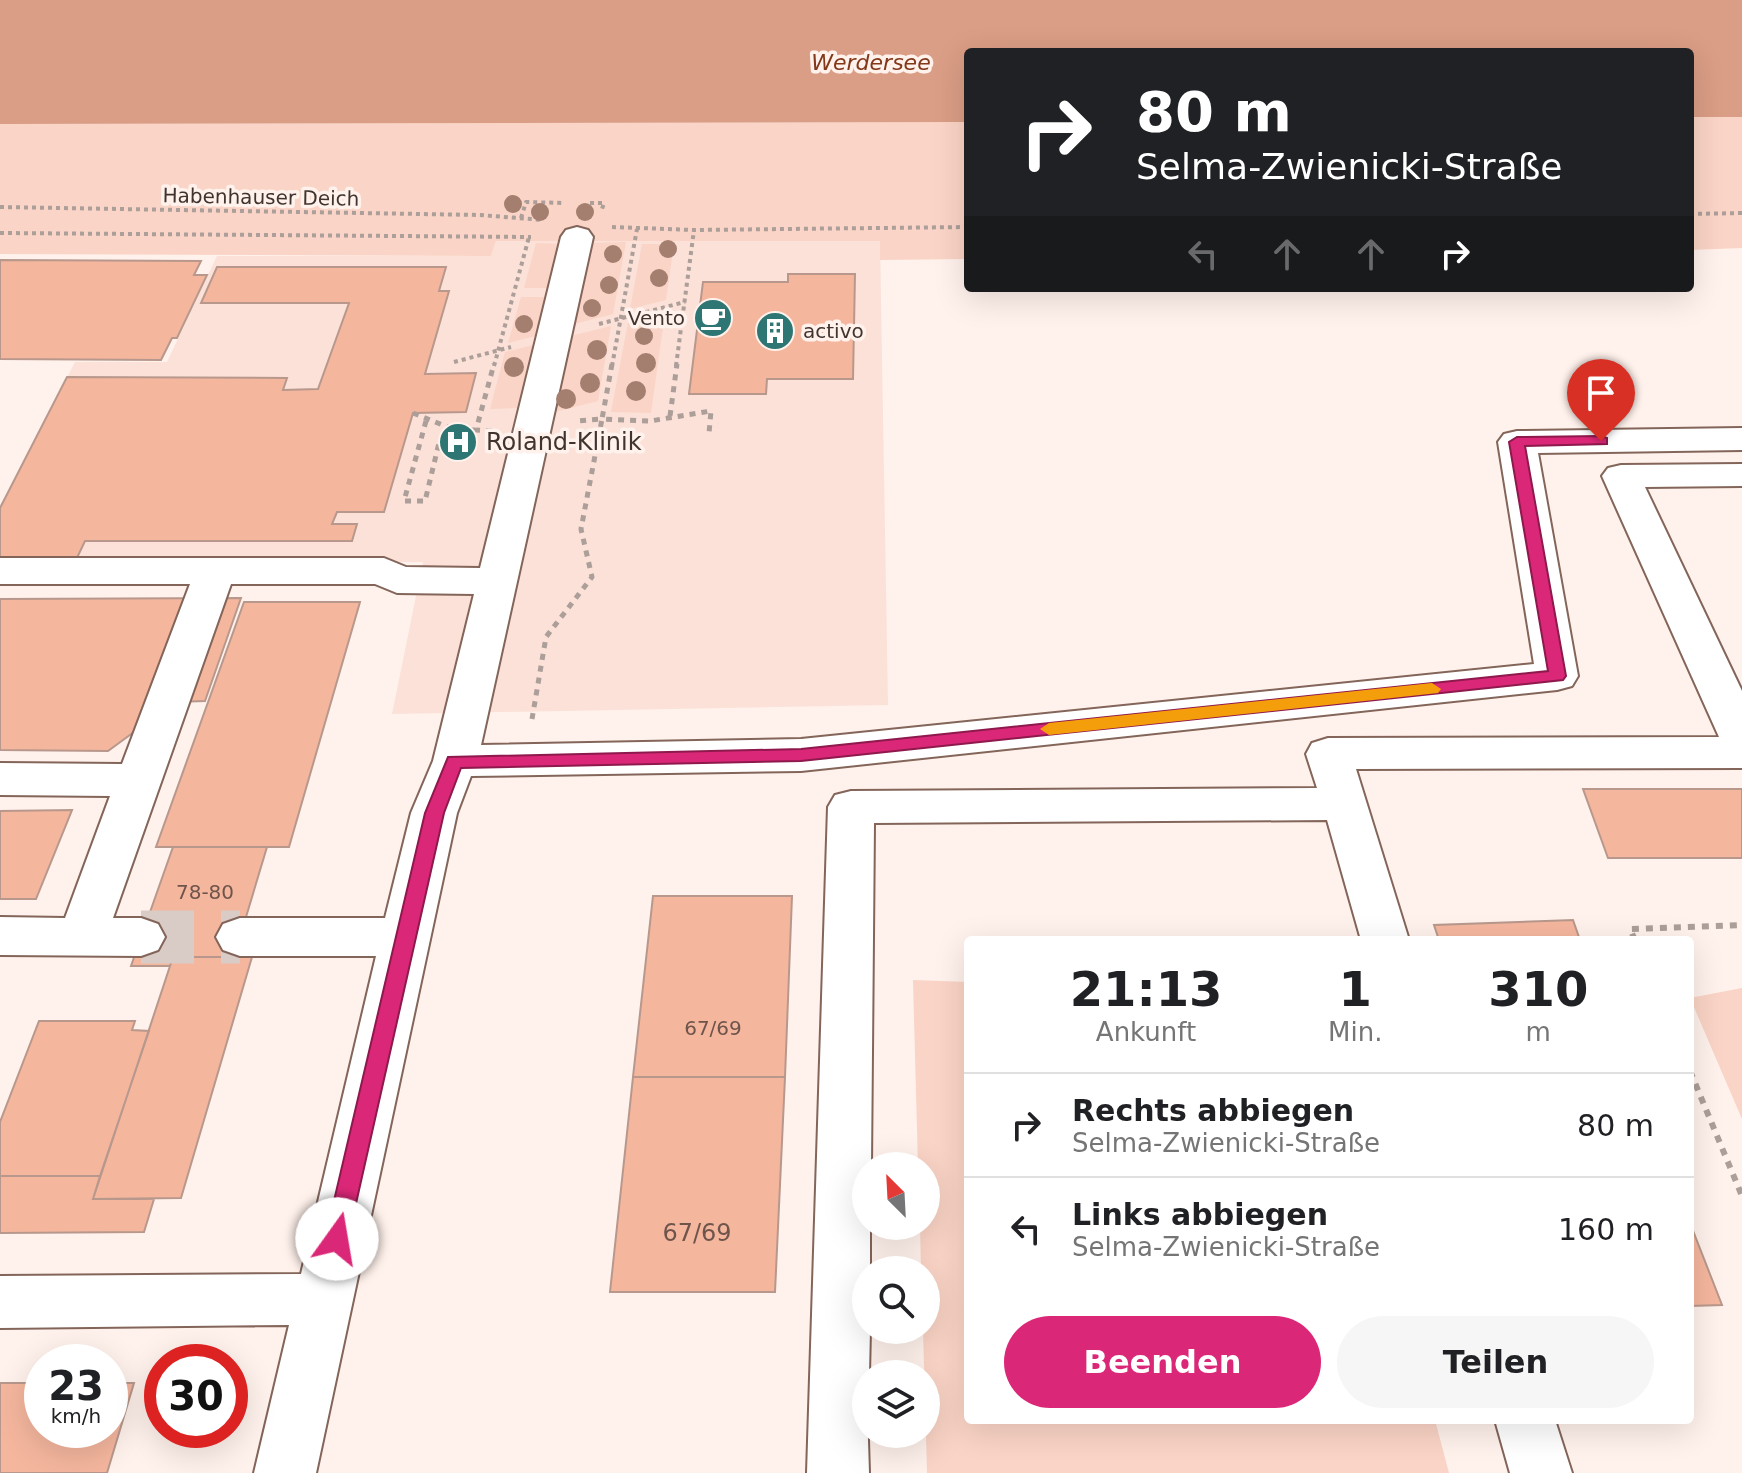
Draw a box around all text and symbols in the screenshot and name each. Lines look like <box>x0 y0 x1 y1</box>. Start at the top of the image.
water label: Werdersee <box>811 50 931 75</box>
text: 80 m <box>1136 79 1292 144</box>
icon: right <box>1004 80 1108 184</box>
text: Selma-Zwienicki-Straße <box>1136 146 1562 187</box>
street label: Habenhauser Deich <box>162 183 360 211</box>
icon: left <box>1181 232 1225 276</box>
icon: ahead <box>1265 232 1309 276</box>
icon: ahead <box>1349 232 1393 276</box>
icon: right <box>1433 232 1477 276</box>
cafe icon: Vento <box>692 297 734 339</box>
place label: Vento <box>628 306 685 330</box>
building icon: activo <box>754 310 796 352</box>
place label: activo <box>803 319 864 343</box>
pin <box>1567 359 1635 441</box>
icon: arrive <box>1579 371 1623 415</box>
hospital icon: Roland-Klinik <box>437 421 479 463</box>
place label: Roland-Klinik <box>486 428 642 456</box>
house number: 78-80 <box>176 880 234 904</box>
text: 21:13 <box>1070 961 1222 1017</box>
text: 1 <box>1339 961 1372 1017</box>
text: 310 <box>1488 961 1588 1017</box>
house number: 67/69 <box>684 1016 742 1040</box>
text: Ankunft <box>1096 1017 1196 1047</box>
text: Min. <box>1328 1017 1382 1047</box>
text: m <box>1526 1017 1551 1047</box>
text: Rechts abbiegen <box>1072 1093 1354 1128</box>
icon: right <box>1004 1103 1048 1147</box>
text: 80 m <box>1577 1108 1654 1143</box>
text: Selma-Zwienicki-Straße <box>1072 1128 1380 1158</box>
north arrow <box>852 1152 940 1240</box>
map controls <box>852 1152 940 1448</box>
position arrow <box>295 1197 379 1281</box>
text: Links abbiegen <box>1072 1197 1328 1232</box>
icon: left <box>1004 1207 1048 1251</box>
text: 160 m <box>1558 1212 1654 1247</box>
house number: 67/69 <box>662 1219 732 1247</box>
text: Selma-Zwienicki-Straße <box>1072 1232 1380 1262</box>
button: search <box>852 1256 940 1344</box>
button: Beenden <box>1004 1316 1321 1408</box>
button: Teilen <box>1337 1316 1654 1408</box>
speed limit sign: 30 <box>144 1344 248 1448</box>
button: layers <box>852 1360 940 1448</box>
text: 23 <box>48 1363 104 1409</box>
text: km/h <box>51 1404 101 1428</box>

